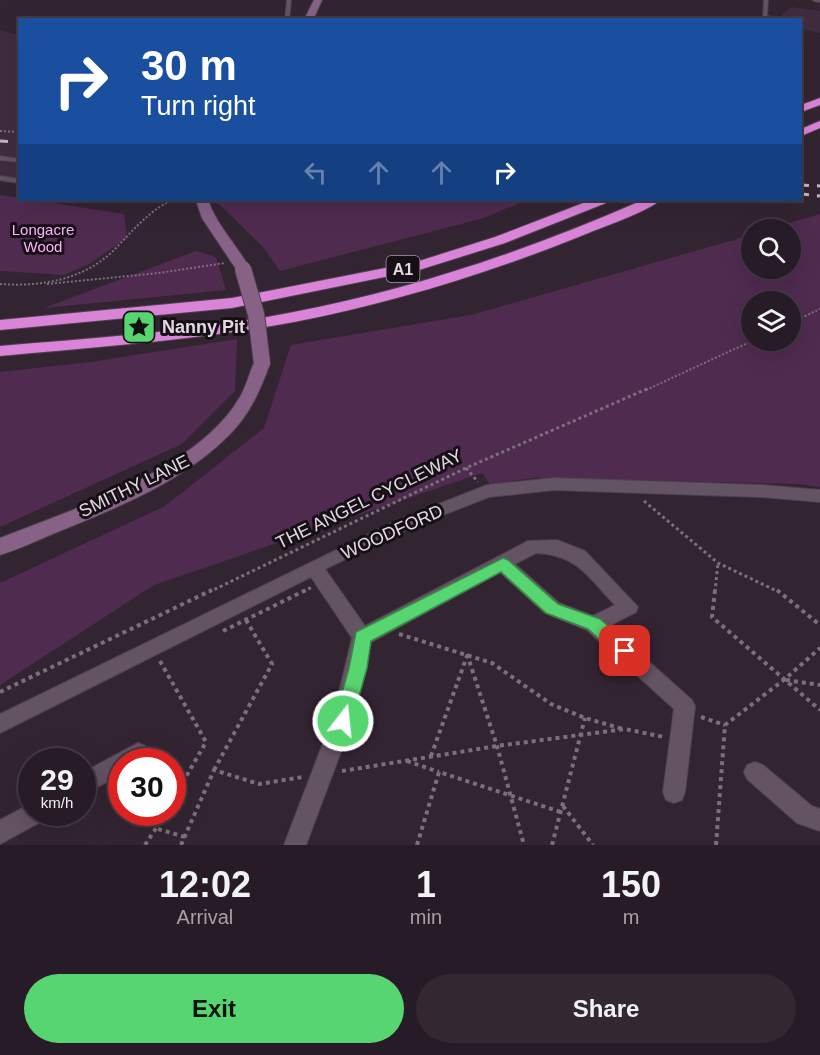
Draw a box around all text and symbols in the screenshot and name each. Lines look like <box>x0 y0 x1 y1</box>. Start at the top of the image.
icon: right <box>42 42 120 120</box>
text: 30 m <box>141 42 237 89</box>
text: Turn right <box>141 91 256 121</box>
icon: left <box>299 156 332 189</box>
icon: ahead <box>362 156 395 189</box>
icon: ahead <box>425 156 458 189</box>
icon: right <box>488 156 521 189</box>
map controls <box>741 219 801 351</box>
button: search <box>741 219 801 279</box>
park label: Longacre Wood <box>12 221 74 255</box>
road number: A1 <box>386 256 420 282</box>
button: layers <box>741 291 801 351</box>
place icon: Nanny Pit <box>121 309 157 345</box>
place label: Nanny Pit <box>162 317 245 337</box>
street label: THE ANGEL CYCLEWAY <box>273 445 465 553</box>
street label: SMITHY LANE <box>76 451 192 521</box>
street label: WOODFORD <box>338 501 446 563</box>
pin <box>599 625 650 676</box>
icon: arrive <box>608 634 641 667</box>
position arrow <box>311 689 375 753</box>
speed limit sign: 30 <box>108 748 186 826</box>
text: 29 <box>40 763 74 796</box>
text: km/h <box>41 794 73 811</box>
text: 12:02 <box>159 864 251 905</box>
text: 1 <box>416 864 436 905</box>
text: 150 <box>601 864 661 905</box>
text: Arrival <box>177 906 233 928</box>
text: min <box>410 906 442 928</box>
text: m <box>623 906 639 928</box>
button: Exit <box>24 974 404 1043</box>
button: Share <box>416 974 796 1043</box>

